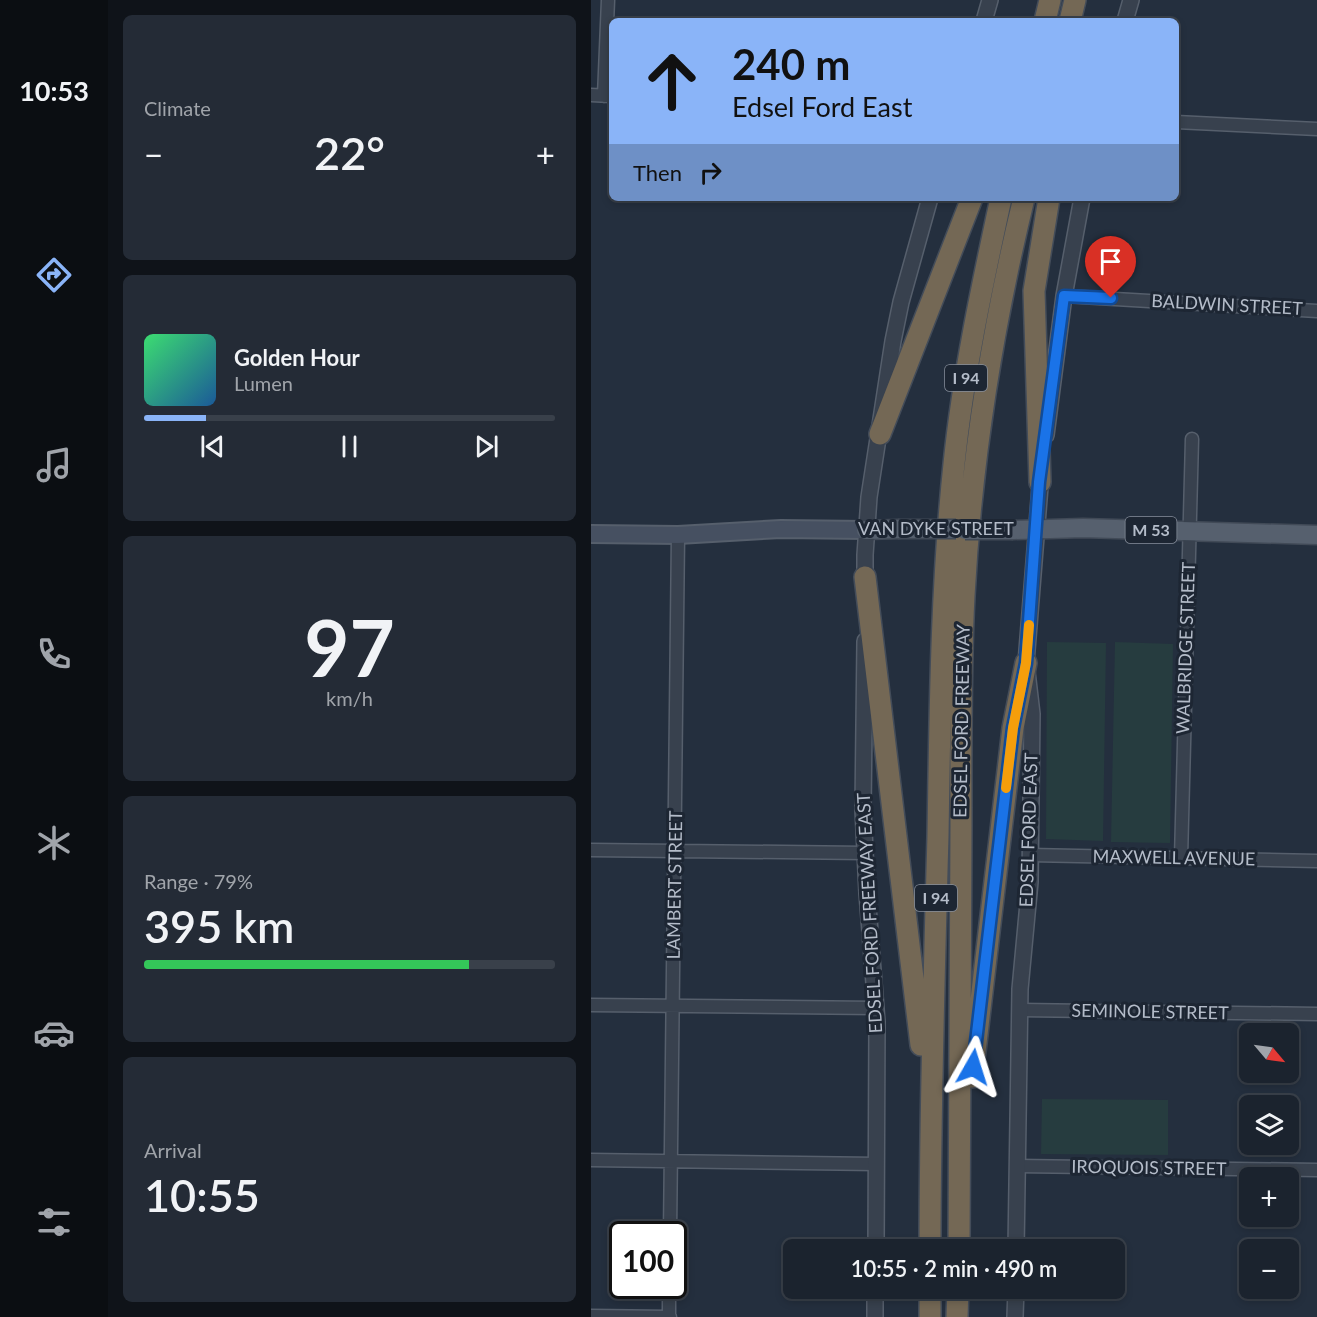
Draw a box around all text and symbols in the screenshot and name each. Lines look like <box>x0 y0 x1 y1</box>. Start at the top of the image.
text: 240 m <box>732 39 850 89</box>
icon: ahead <box>633 42 711 120</box>
text: 10:53 <box>19 74 89 107</box>
text: Edsel Ford East <box>732 90 912 123</box>
text: Climate <box>144 96 211 120</box>
text: 22° <box>314 126 385 180</box>
text: − <box>144 134 163 174</box>
text: + <box>536 134 555 174</box>
icon: right <box>694 156 727 189</box>
text: Then <box>633 159 682 186</box>
pin <box>1085 236 1136 298</box>
icon: arrive <box>1094 245 1127 278</box>
icon: directions <box>33 254 75 296</box>
street label: BALDWIN STREET <box>1151 289 1304 319</box>
text: Golden Hour <box>234 344 360 371</box>
road number: I 94 <box>945 365 987 391</box>
text: Lumen <box>234 371 293 395</box>
icon: previous <box>196 430 229 463</box>
icon: pause <box>333 430 366 463</box>
icon: next <box>470 430 503 463</box>
icon: music <box>33 444 75 486</box>
street label: VAN DYKE STREET <box>858 517 1014 539</box>
road number: M 53 <box>1125 517 1177 543</box>
street label: WALBRIDGE STREET <box>1171 561 1199 734</box>
text: 97 <box>304 600 395 694</box>
street label: EDSEL FORD FREEWAY <box>948 623 974 818</box>
icon: phone <box>33 633 75 675</box>
text: km/h <box>326 686 373 710</box>
street label: EDSEL FORD EAST <box>1014 752 1042 908</box>
street label: EDSEL FORD FREEWAY EAST <box>852 792 886 1034</box>
street label: LAMBERT STREET <box>662 810 686 960</box>
icon: climate <box>33 822 75 864</box>
street label: MAXWELL AVENUE <box>1092 845 1256 869</box>
text: Range · 79% <box>144 869 253 893</box>
road number: I 94 <box>915 885 957 911</box>
text: 395 km <box>144 899 294 953</box>
street label: SEMINOLE STREET <box>1071 999 1229 1023</box>
icon: car <box>33 1012 75 1054</box>
north arrow <box>1239 1023 1299 1083</box>
map controls <box>1239 1023 1299 1299</box>
position arrow <box>941 1035 1005 1099</box>
button: layers <box>1239 1095 1299 1155</box>
text: Arrival <box>144 1138 202 1162</box>
street label: IROQUOIS STREET <box>1071 1155 1227 1179</box>
button: + <box>1239 1167 1299 1227</box>
text: 10:55 <box>144 1168 260 1222</box>
icon: filters <box>33 1201 75 1243</box>
speed limit sign: 100 <box>609 1221 687 1299</box>
button: − <box>1239 1239 1299 1299</box>
text: 10:55 · 2 min · 490 m <box>851 1255 1057 1282</box>

